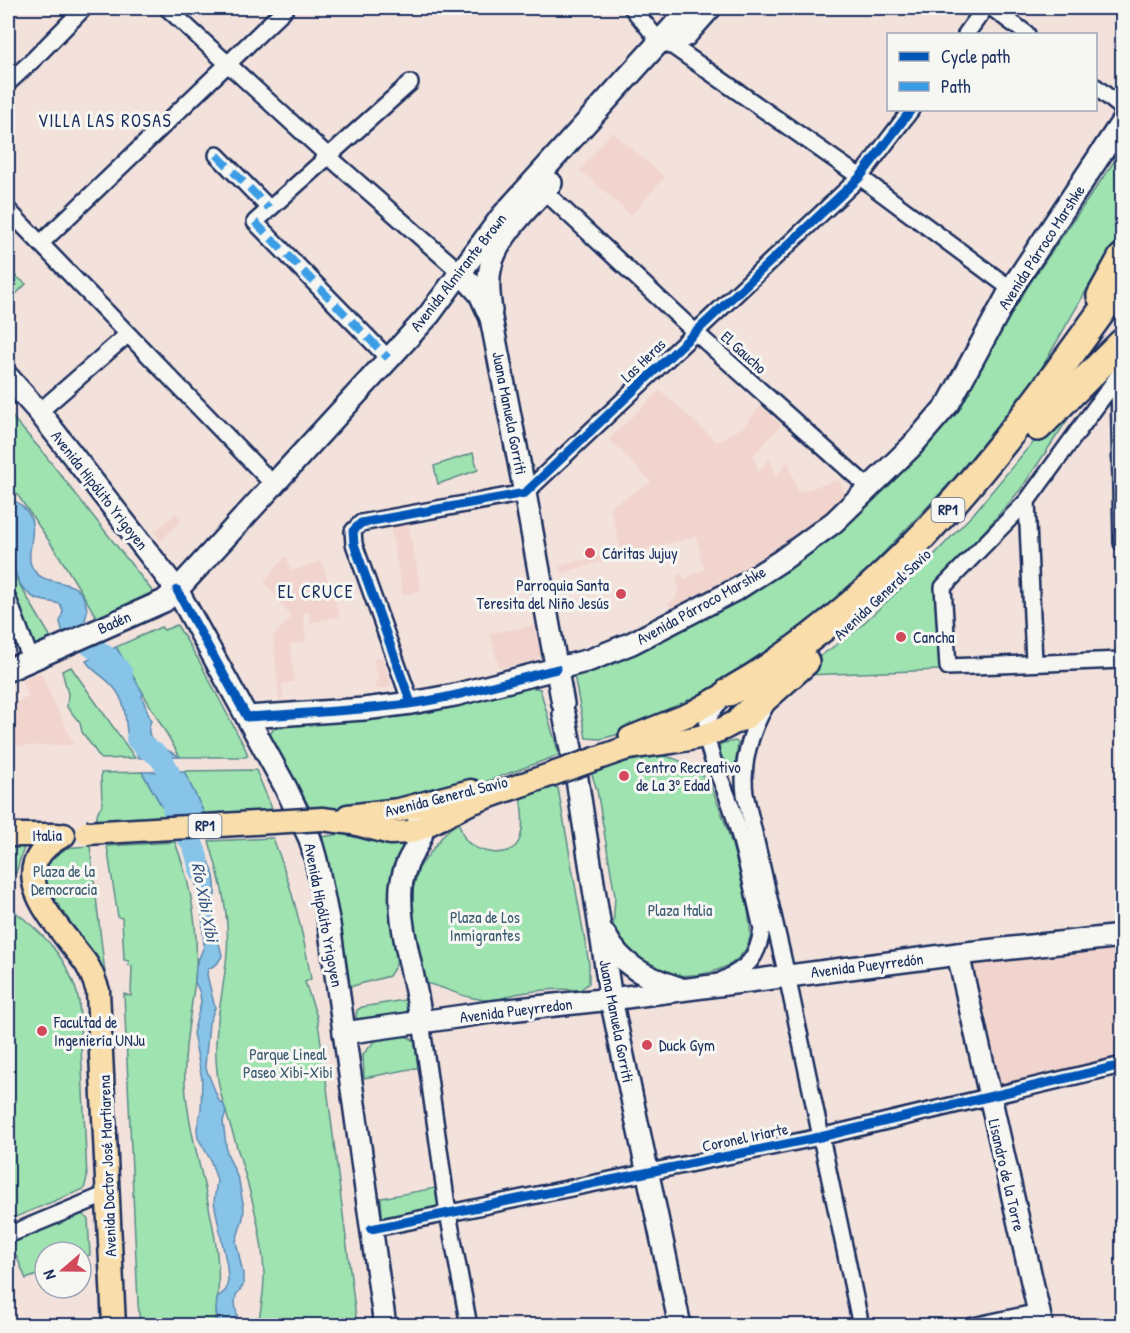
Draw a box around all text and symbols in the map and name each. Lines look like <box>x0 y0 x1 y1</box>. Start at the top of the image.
legend <box>887 33 1097 111</box>
text: Cycle path <box>941 44 1011 69</box>
text: Path <box>941 74 971 99</box>
district label: VILLA LAS ROSAS <box>38 108 172 133</box>
street label: Avenida Párroco Marshke <box>992 180 1090 314</box>
street label: Avenida Almirante Brown <box>405 208 511 336</box>
street label: El Gaucho <box>716 326 772 379</box>
street label: Las Heras <box>616 333 670 387</box>
street label: Juana Manuela Gorriti <box>487 350 533 476</box>
street label: Avenida Hipólito Yrigoyen <box>46 426 154 554</box>
road number: RP1 <box>932 498 964 522</box>
place label: Cáritas Jujuy <box>602 542 678 564</box>
street label: Avenida General Savio <box>829 543 936 645</box>
marker: Cáritas Jujuy <box>583 546 597 560</box>
street label: Avenida Párroco Marshke <box>632 560 770 650</box>
place label: Parroquia Santa Teresita del Niño Jesús <box>476 574 609 614</box>
district label: EL CRUCE <box>278 579 354 604</box>
marker: Parroquia Santa Teresita del Niño Jesús <box>614 587 628 601</box>
street label: Badén <box>94 605 134 639</box>
place label: Cancha <box>913 626 954 648</box>
marker: Cancha <box>894 630 908 644</box>
place label: Centro Recreativo de La 3º Edad <box>636 756 741 796</box>
marker: Centro Recreativo de La 3º Edad <box>617 769 631 783</box>
street label: Avenida General Savio <box>382 770 510 822</box>
road number: RP1 <box>188 814 222 838</box>
street label: Italia <box>32 824 62 846</box>
street label: Avenida Hipólito Yrigoyen <box>299 841 349 989</box>
park label: Plaza de la Democracia <box>31 860 97 900</box>
water label: Río Xibi Xibi <box>186 860 226 946</box>
park label: Plaza Italia <box>648 899 712 921</box>
park label: Plaza de Los Inmigrantes <box>450 906 520 946</box>
street label: Avenida Pueyrredón <box>809 947 925 983</box>
street label: Juana Manuela Gorriti <box>594 958 640 1084</box>
street label: Avenida Pueyrredon <box>458 992 574 1028</box>
place label: Facultad de Ingeniería UNJu <box>53 1011 146 1051</box>
marker: Facultad de Ingeniería UNJu <box>35 1024 49 1038</box>
place label: Duck Gym <box>659 1034 715 1056</box>
marker: Duck Gym <box>640 1038 654 1052</box>
park label: Parque Lineal Paseo Xibi-Xibi <box>243 1043 333 1083</box>
street label: Avenida Doctor José Martiarena <box>93 1075 121 1257</box>
street label: Coronel Iriarte <box>700 1117 791 1157</box>
street label: Lisandro de la Torre <box>983 1117 1031 1234</box>
north arrow <box>33 1240 93 1300</box>
text: N <box>37 1267 61 1283</box>

